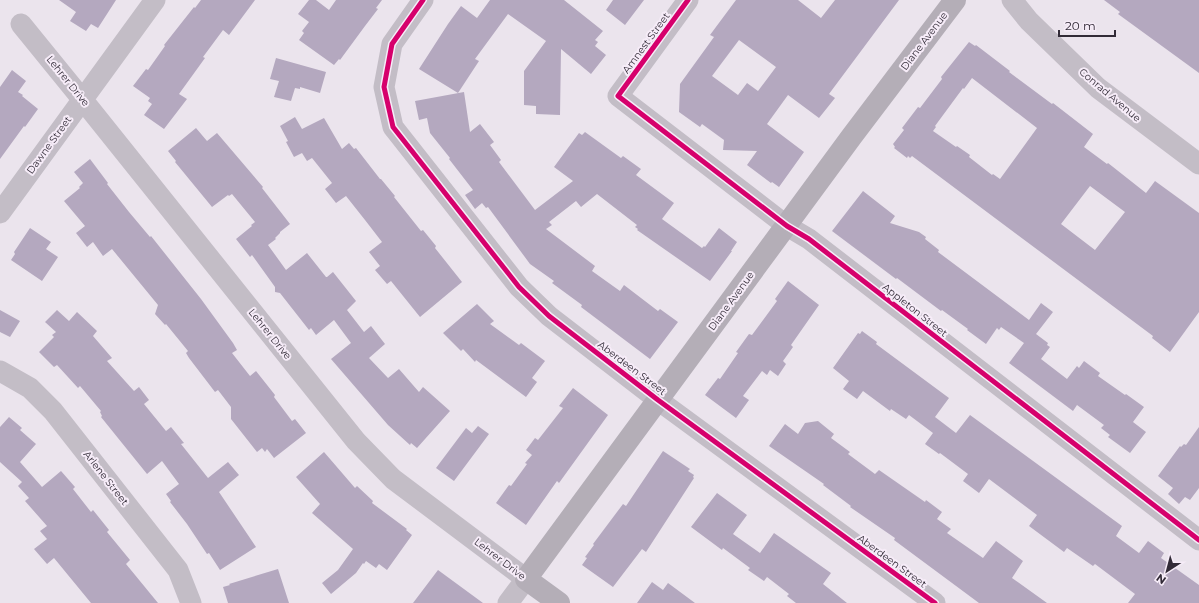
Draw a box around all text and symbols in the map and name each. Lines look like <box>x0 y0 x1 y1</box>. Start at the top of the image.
street label: Diane Avenue <box>898 9 950 73</box>
street label: Amnest Street <box>619 10 673 76</box>
scale bar <box>1059 12 1115 38</box>
text: 20 m <box>1065 18 1096 33</box>
street label: Lehrer Drive <box>44 53 92 109</box>
street label: Conrad Avenue <box>1077 65 1143 125</box>
street label: Dawne Street <box>24 113 74 177</box>
street label: Diane Avenue <box>705 269 757 333</box>
street label: Appleton Street <box>880 280 950 340</box>
street label: Lehrer Drive <box>246 306 294 362</box>
street label: Aberdeen Street <box>595 338 669 398</box>
street label: Arlene Street <box>81 448 131 508</box>
street label: Aberdeen Street <box>855 532 929 590</box>
street label: Lehrer Drive <box>472 535 528 583</box>
north arrow <box>1147 551 1187 591</box>
text: N <box>1153 571 1169 587</box>

